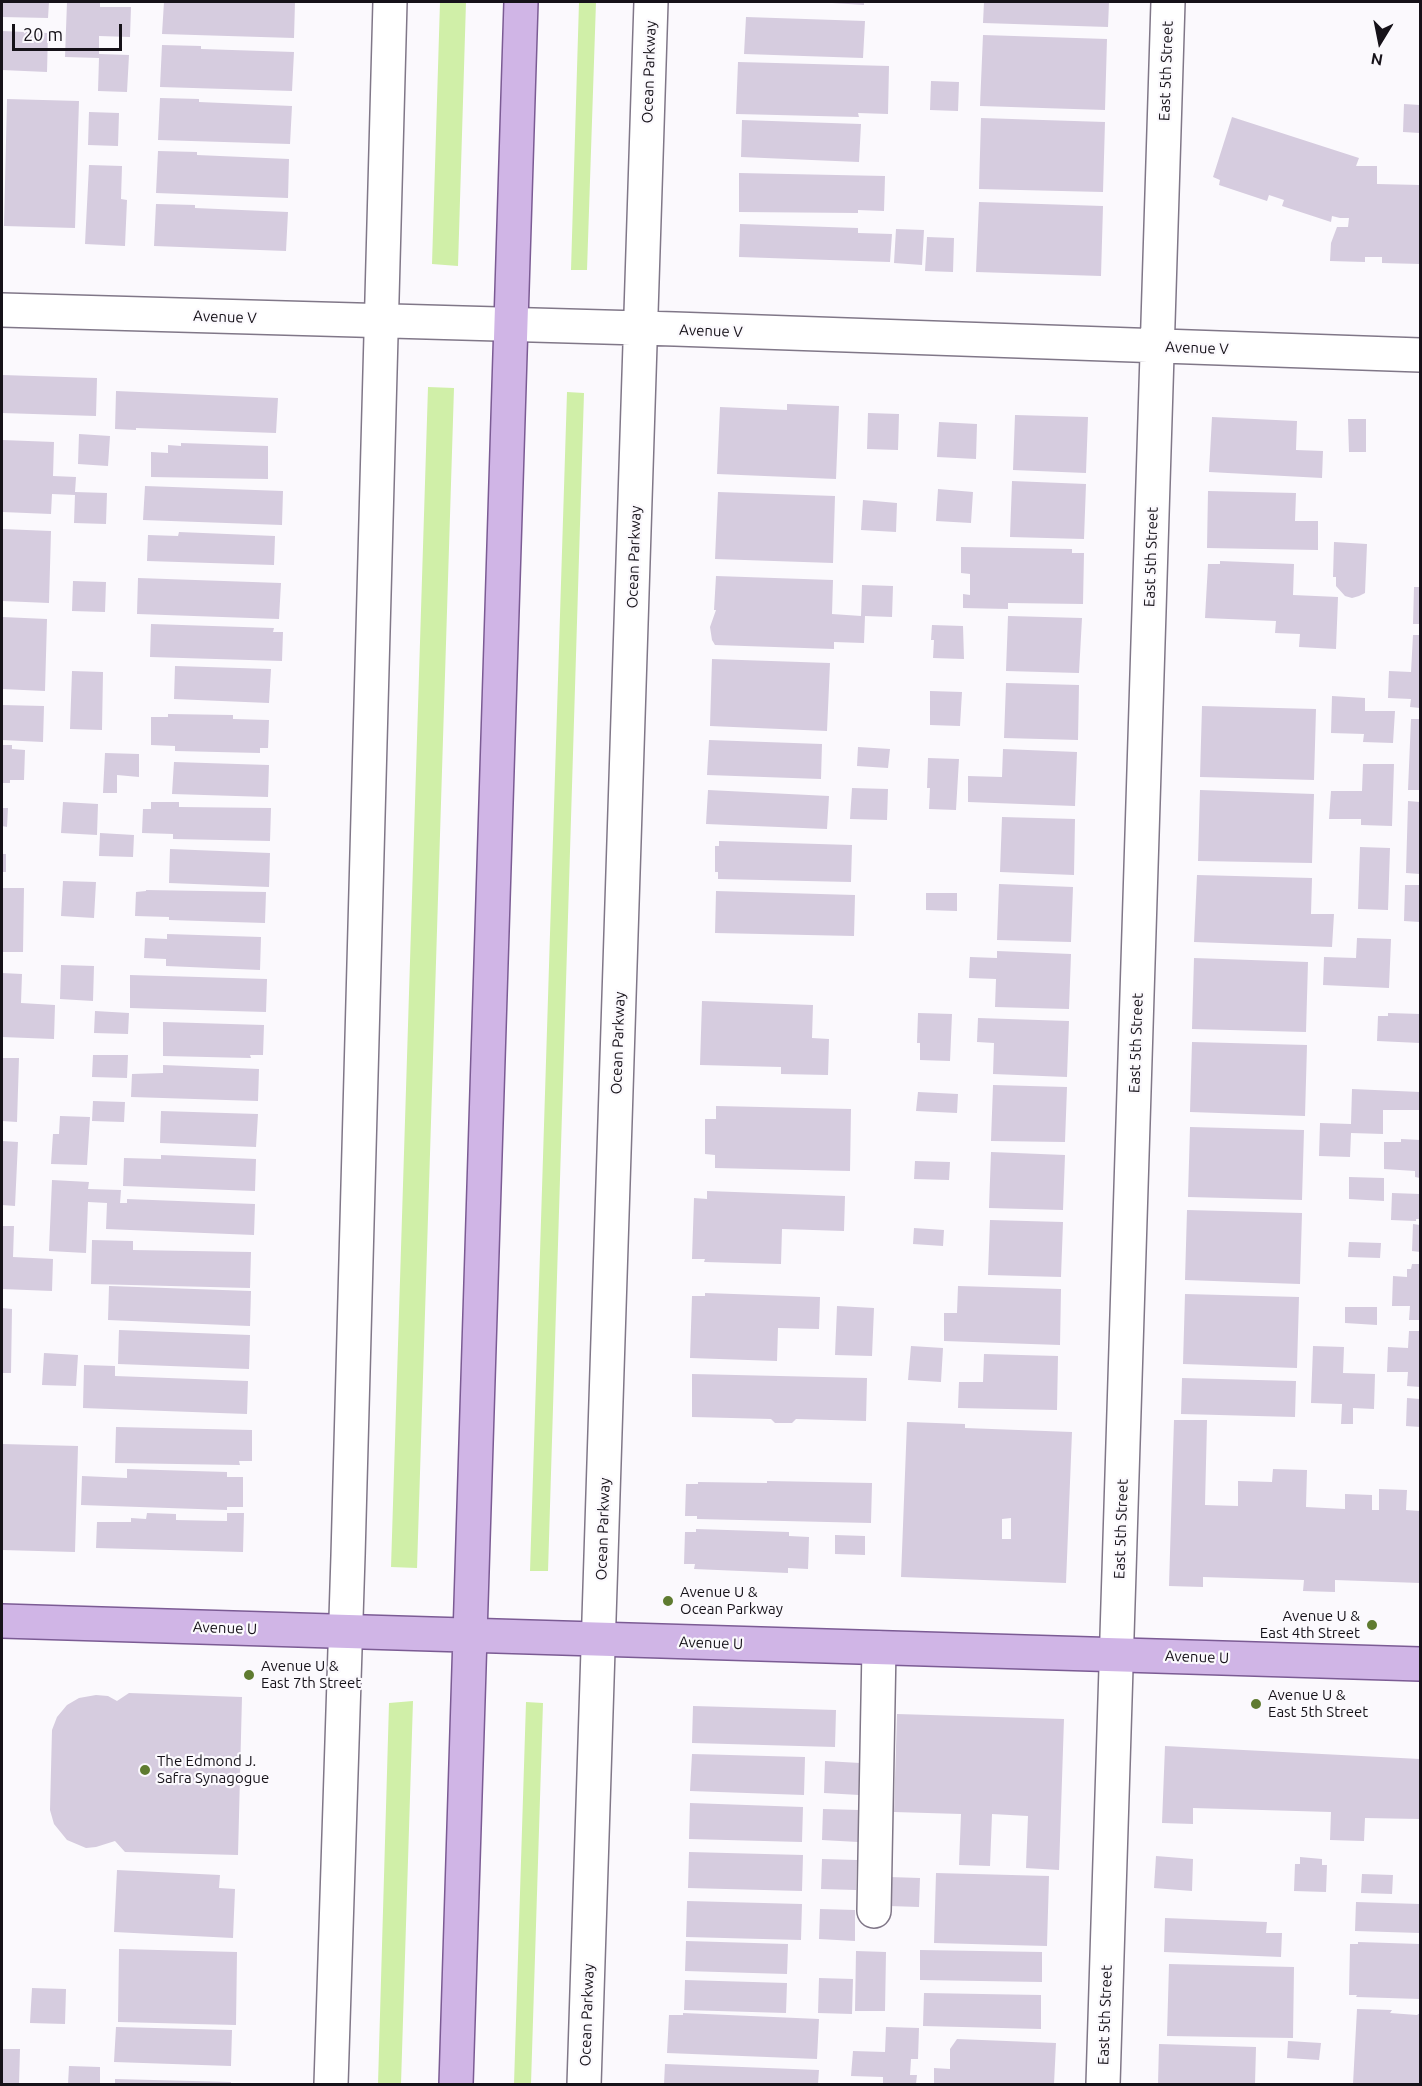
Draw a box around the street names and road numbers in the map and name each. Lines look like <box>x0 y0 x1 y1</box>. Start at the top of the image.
street label: Ocean Parkway <box>638 20 660 124</box>
street label: East 5th Street <box>1155 21 1177 121</box>
street label: Avenue V <box>193 307 257 327</box>
street label: Avenue V <box>679 321 743 341</box>
street label: Avenue V <box>1165 338 1229 358</box>
street label: Ocean Parkway <box>623 505 645 609</box>
street label: East 5th Street <box>1140 507 1162 607</box>
street label: Ocean Parkway <box>607 991 629 1095</box>
street label: East 5th Street <box>1125 993 1147 1093</box>
street label: Ocean Parkway <box>592 1477 614 1581</box>
street label: East 5th Street <box>1110 1479 1132 1579</box>
street label: Avenue U <box>193 1618 257 1638</box>
street label: Avenue U <box>679 1633 743 1653</box>
street label: Avenue U <box>1165 1647 1229 1667</box>
street label: Ocean Parkway <box>576 1963 598 2067</box>
street label: East 5th Street <box>1094 1965 1116 2065</box>

